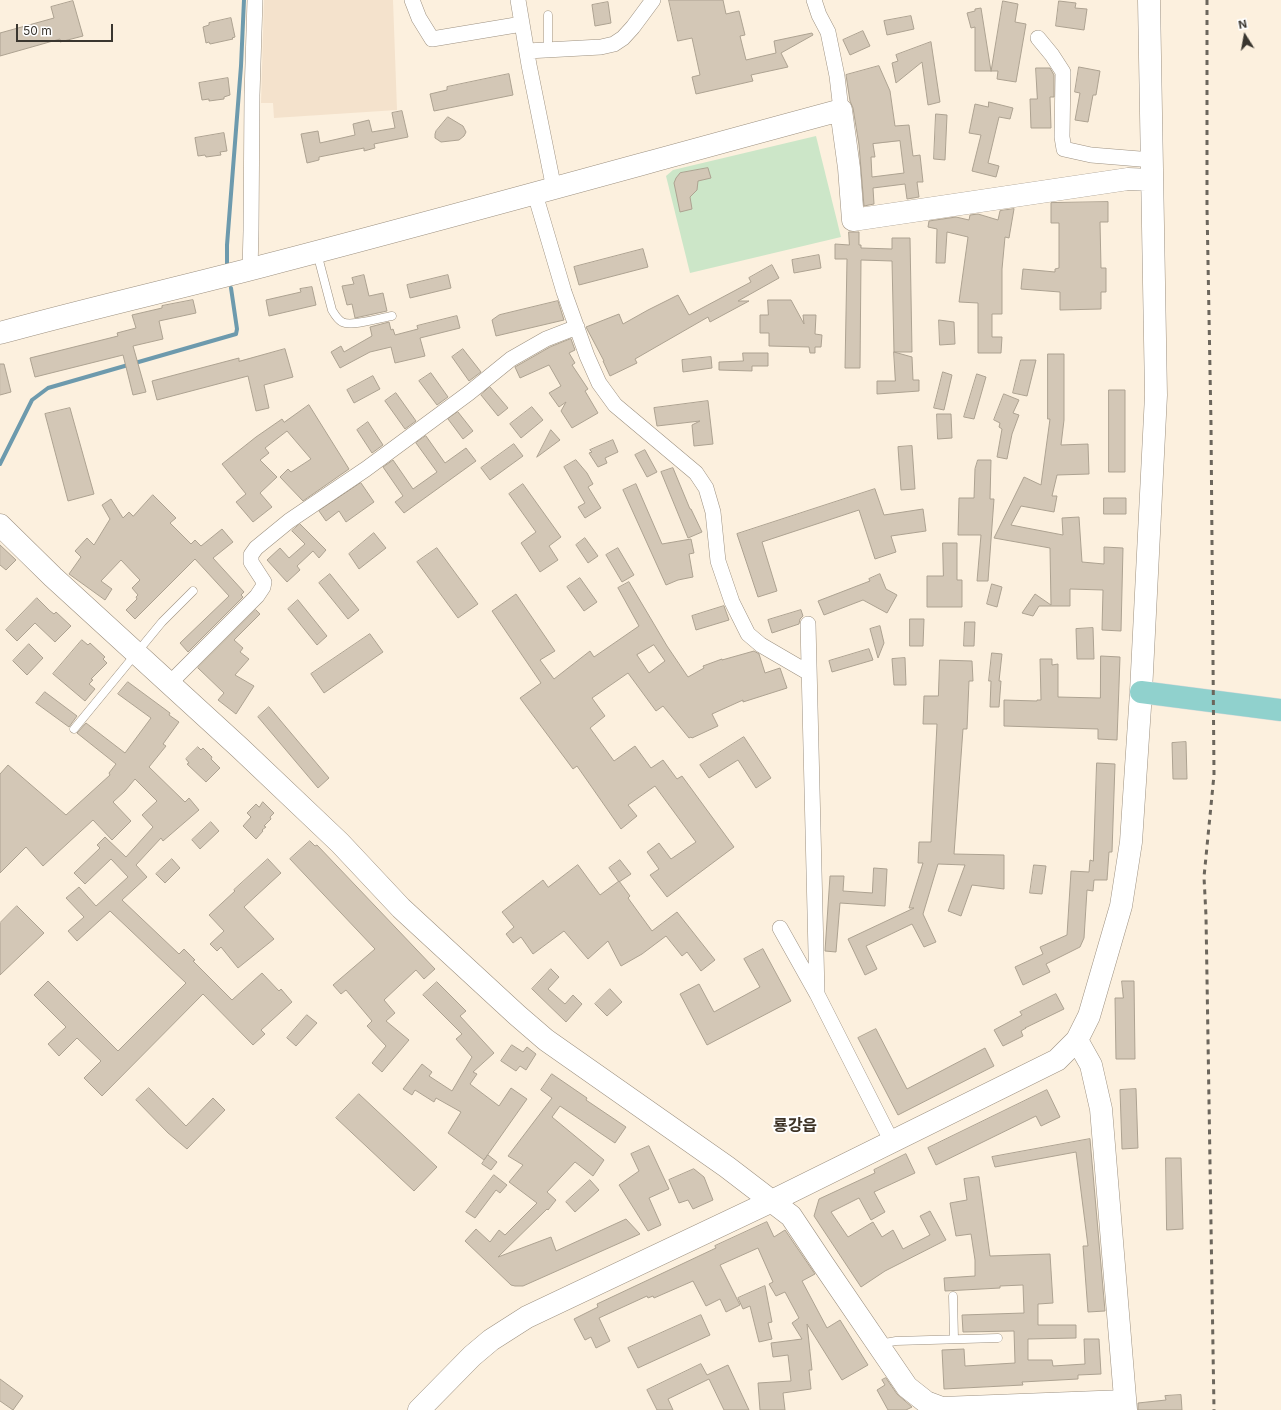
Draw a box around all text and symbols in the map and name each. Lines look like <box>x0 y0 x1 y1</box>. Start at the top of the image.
scale bar <box>18 16 115 42</box>
north arrow <box>1225 16 1265 56</box>
text: N <box>1237 17 1248 32</box>
text: 50 m <box>23 23 52 38</box>
district label: 룡강읍 <box>773 1116 817 1136</box>

